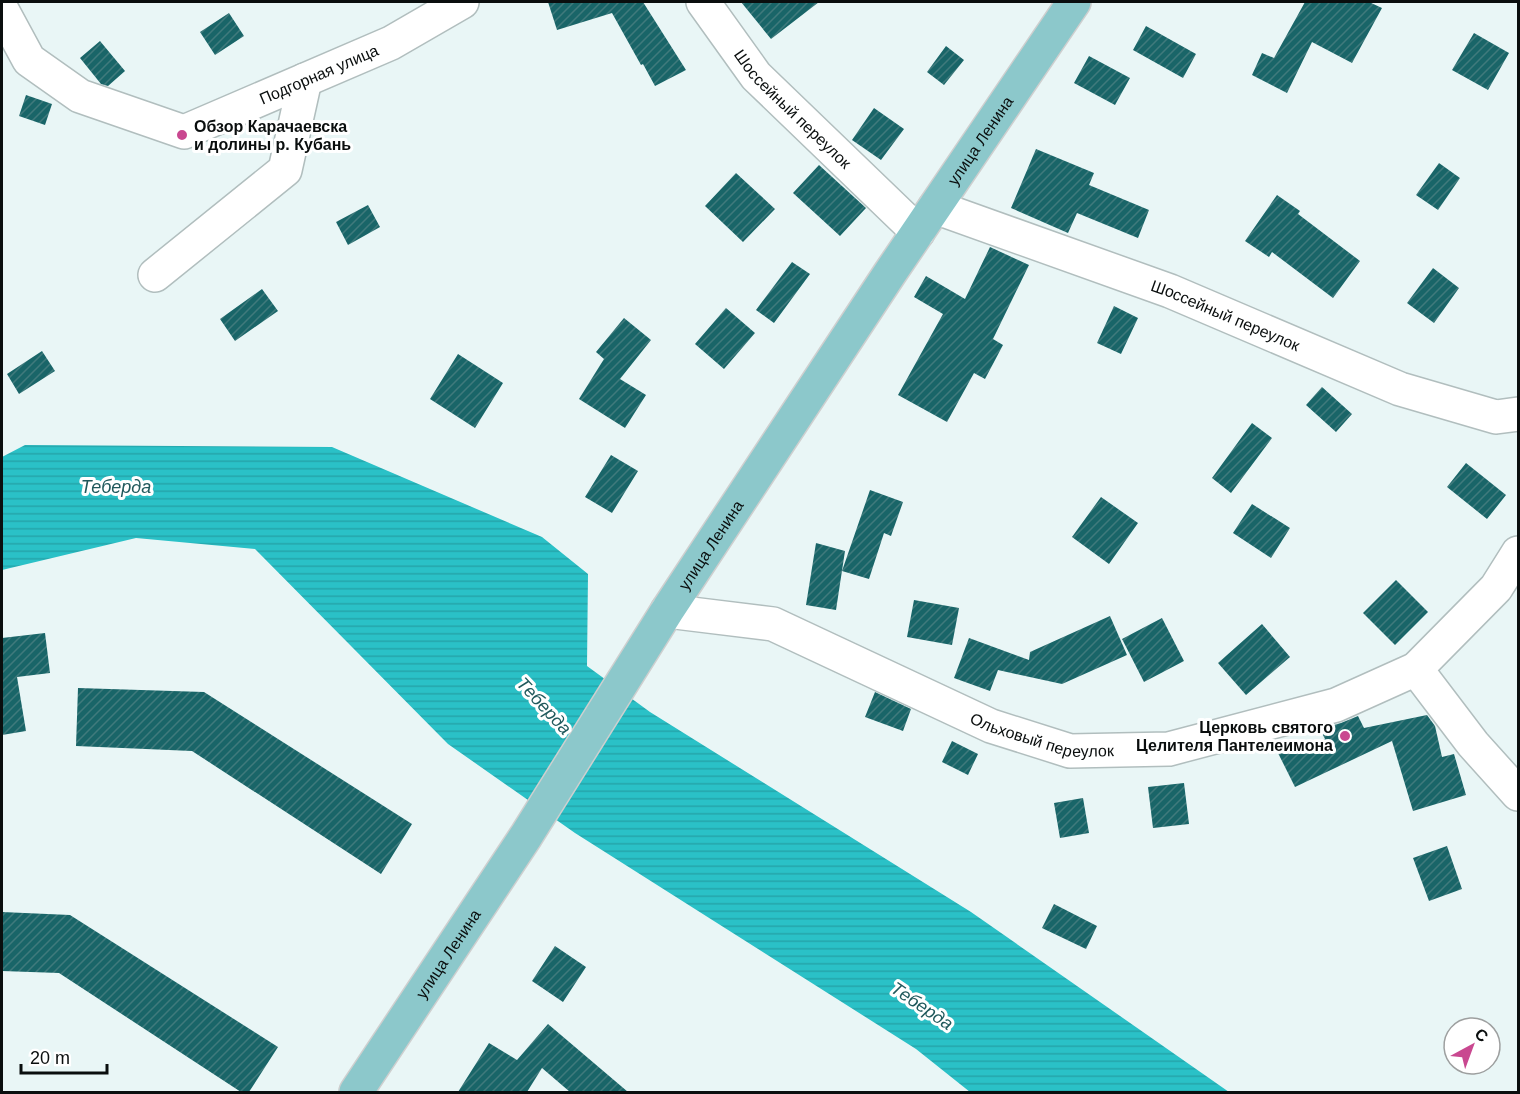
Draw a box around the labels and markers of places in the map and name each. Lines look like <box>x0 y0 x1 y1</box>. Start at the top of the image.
place label: Обзор Карачаевска и долины р. Кубань <box>194 118 351 153</box>
marker: Обзор Карачаевска и долины р. Кубань <box>175 128 189 142</box>
place label: Церковь святого Целителя Пантелеимона <box>1136 719 1333 754</box>
marker: Церковь святого Целителя Пантелеимона <box>1338 729 1352 743</box>

